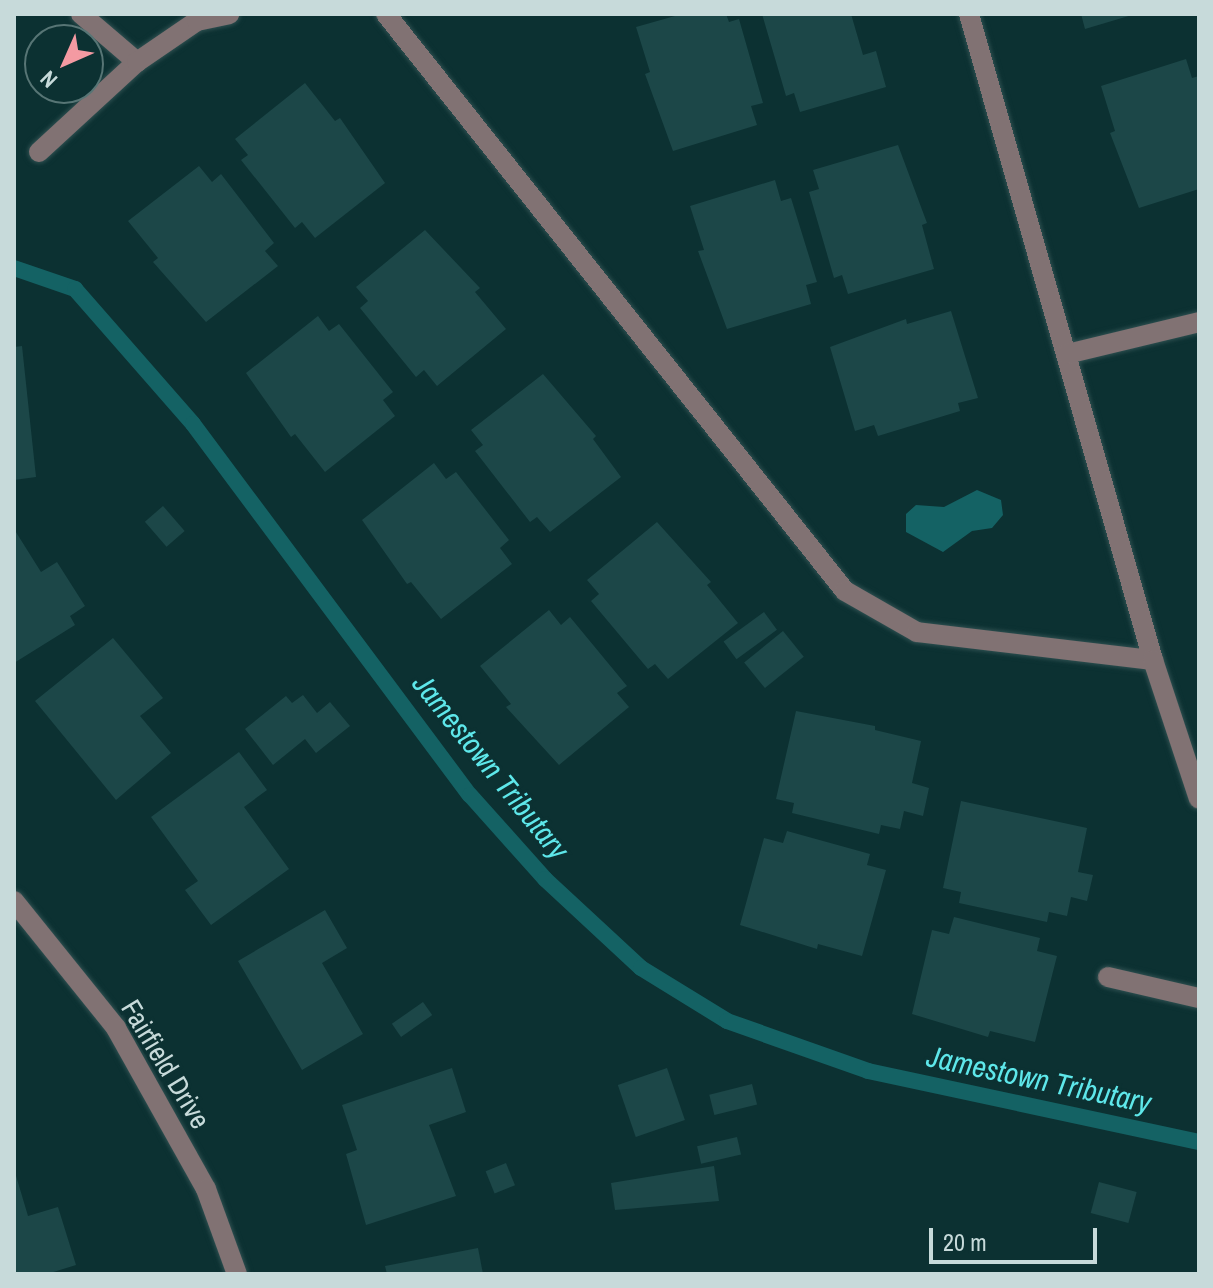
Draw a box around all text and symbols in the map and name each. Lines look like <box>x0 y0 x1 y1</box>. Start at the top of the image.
north arrow <box>24 24 104 104</box>
text: N <box>33 64 64 95</box>
water label: Jamestown Tributary <box>405 666 577 866</box>
street label: Fairfield Drive <box>114 993 218 1135</box>
water label: Jamestown Tributary <box>923 1038 1155 1120</box>
scale bar <box>933 1212 1101 1262</box>
text: 20 m <box>943 1226 987 1258</box>

